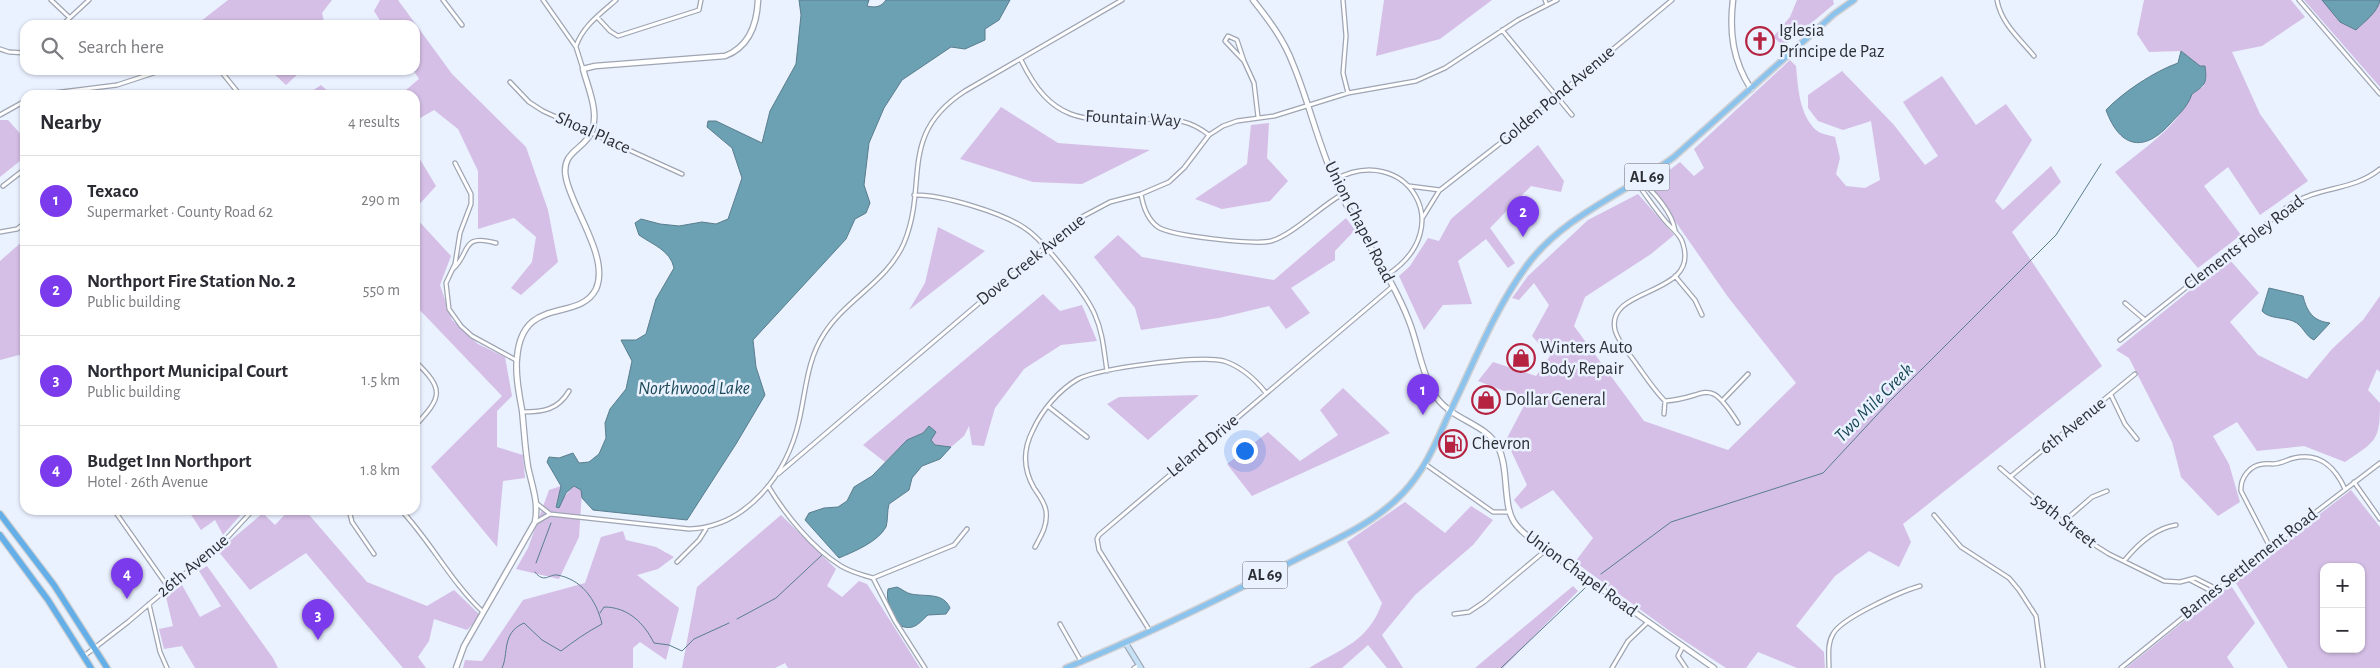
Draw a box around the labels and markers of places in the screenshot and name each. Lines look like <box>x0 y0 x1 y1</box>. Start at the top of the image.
place label: Iglesia Príncipe de Paz <box>1779 22 1885 61</box>
church icon: Iglesia Príncipe de Paz <box>1745 26 1775 56</box>
pin: 2 <box>1507 196 1539 237</box>
place label: Winters Auto Body Repair <box>1540 339 1633 378</box>
shop icon: Winters Auto Body Repair <box>1506 343 1536 373</box>
pin: 1 <box>1407 374 1439 415</box>
shop icon: Dollar General <box>1471 385 1501 415</box>
place label: Dollar General <box>1505 391 1606 409</box>
fuel station icon: Chevron <box>1438 429 1468 459</box>
place label: Chevron <box>1472 435 1530 453</box>
pin: 4 <box>111 558 143 599</box>
pin: 3 <box>302 599 334 640</box>

